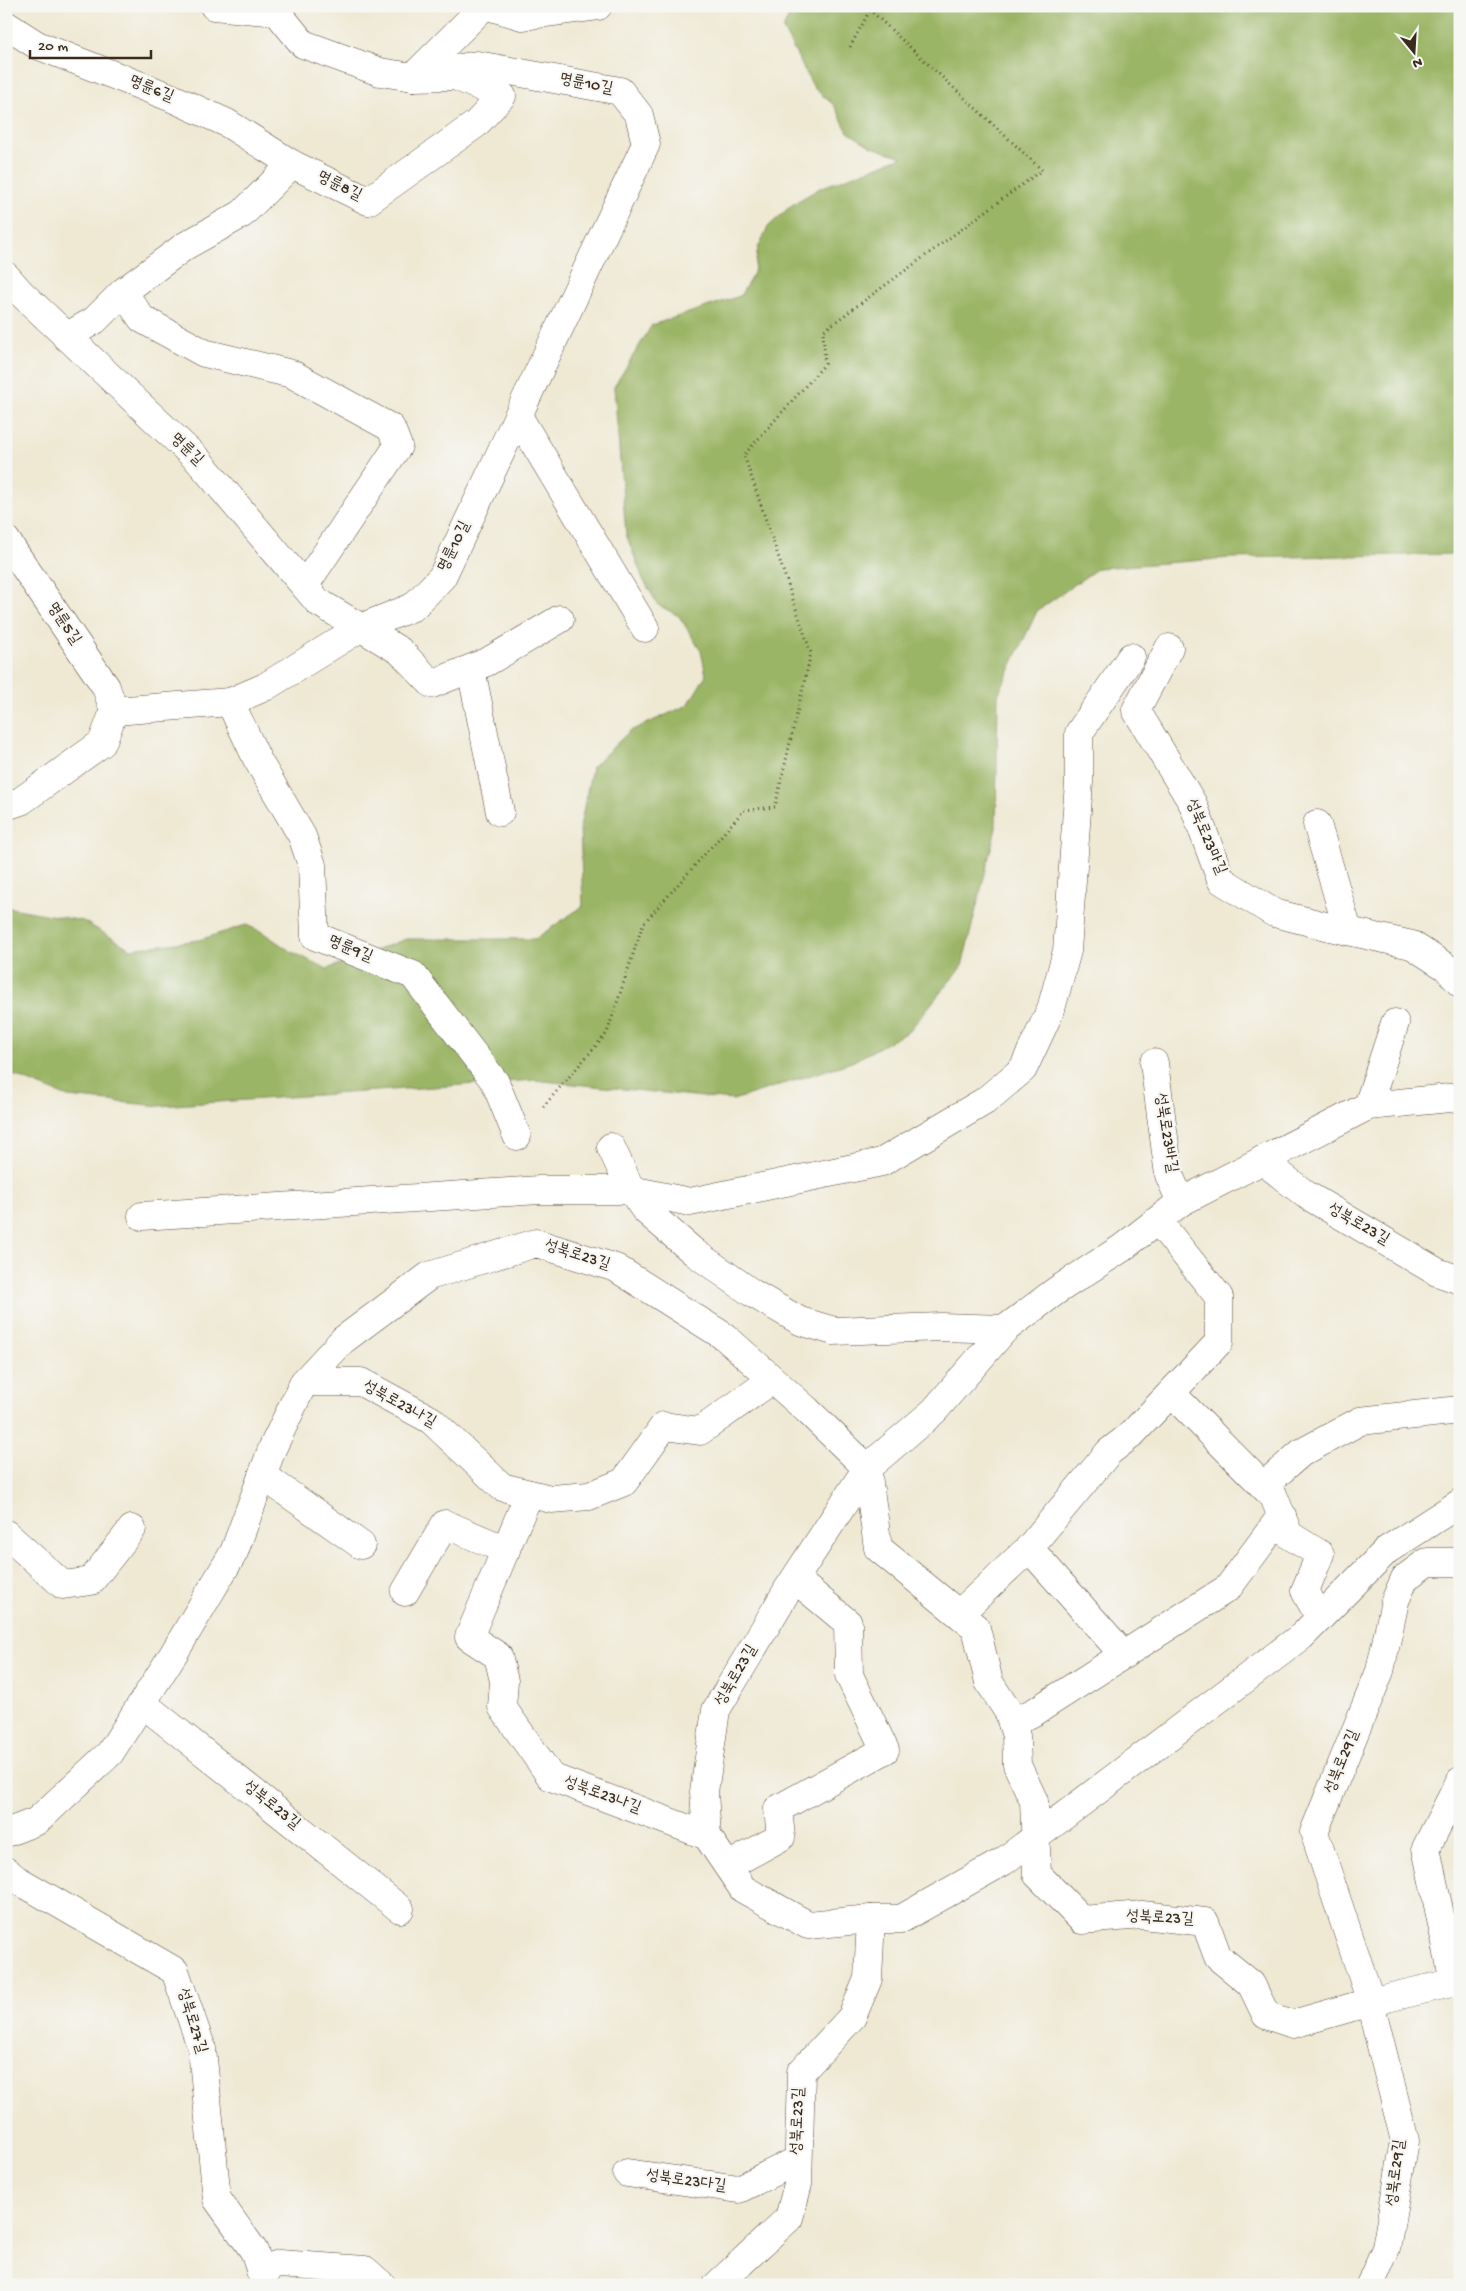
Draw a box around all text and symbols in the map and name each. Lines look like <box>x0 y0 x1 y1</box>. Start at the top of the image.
scale bar <box>30 28 151 60</box>
north arrow <box>1388 28 1438 78</box>
text: 20 m <box>38 38 68 56</box>
text: N <box>1410 52 1424 71</box>
street label: 명륜10길 <box>558 71 615 100</box>
street label: 명륜6길 <box>126 72 176 108</box>
street label: 명륜8길 <box>314 168 365 206</box>
street label: 명륜길 <box>166 430 207 470</box>
street label: 명륜10길 <box>435 518 475 576</box>
street label: 명륜5길 <box>42 599 84 649</box>
street label: 성북로23마길 <box>1181 796 1230 878</box>
street label: 명륜9길 <box>325 932 375 968</box>
street label: 성북로23바길 <box>1149 1092 1181 1174</box>
street label: 성북로23길 <box>1324 1200 1392 1250</box>
street label: 성북로23길 <box>542 1237 612 1276</box>
street label: 성북로23나길 <box>359 1377 439 1433</box>
street label: 성북로23길 <box>712 1642 762 1710</box>
street label: 성북로29길 <box>1322 1727 1364 1797</box>
street label: 성북로23나길 <box>561 1773 643 1819</box>
street label: 성북로23길 <box>239 1777 303 1835</box>
street label: 성북로23길 <box>1126 1908 1194 1930</box>
street label: 성북로27길 <box>172 1986 210 2056</box>
street label: 성북로23길 <box>788 2087 810 2155</box>
street label: 성북로29길 <box>1383 2138 1411 2208</box>
street label: 성북로23다길 <box>645 2167 727 2197</box>

